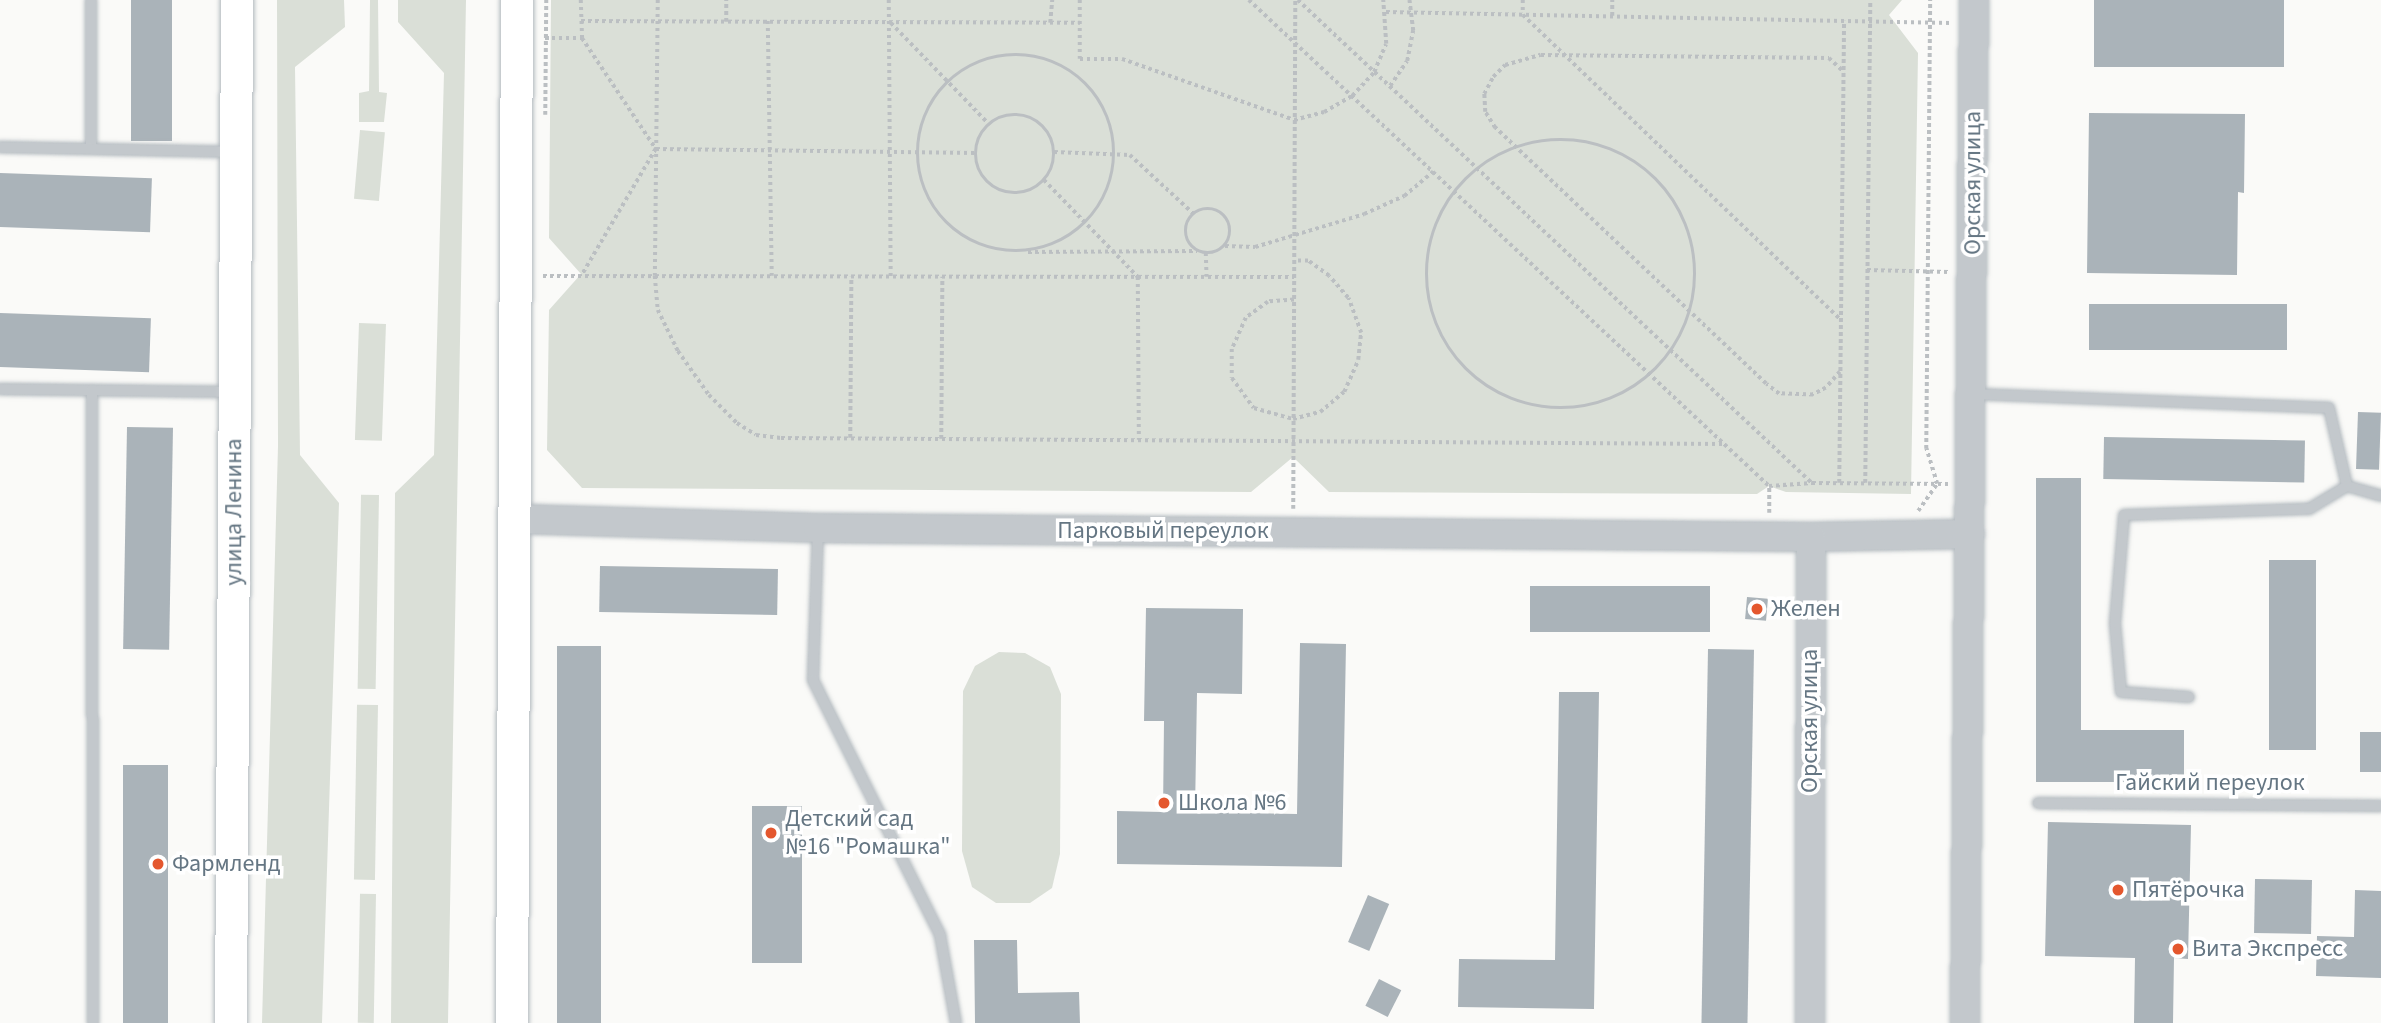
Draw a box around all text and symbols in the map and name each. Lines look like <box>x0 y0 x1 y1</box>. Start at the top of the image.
street label: Орская улица <box>1959 111 1987 255</box>
street label: улица Ленина <box>220 438 248 586</box>
street label: Парковый переулок <box>1057 517 1269 545</box>
place label: Желен <box>1771 595 1841 623</box>
marker: Желен <box>1749 601 1765 617</box>
street label: Орская улица <box>1796 649 1824 793</box>
street label: Гайский переулок <box>2115 769 2305 797</box>
place label: Школа №6 <box>1178 789 1287 817</box>
marker: Школа №6 <box>1156 795 1172 811</box>
place label: Детский сад №16 "Ромашка" <box>785 805 951 861</box>
marker: Детский сад №16 "Ромашка" <box>763 825 779 841</box>
place label: Фармленд <box>172 850 281 878</box>
marker: Фармленд <box>150 856 166 872</box>
place label: Пятёрочка <box>2132 876 2245 904</box>
marker: Пятёрочка <box>2110 882 2126 898</box>
place label: Вита Экспресс <box>2192 935 2343 963</box>
marker: Вита Экспресс <box>2170 941 2186 957</box>

